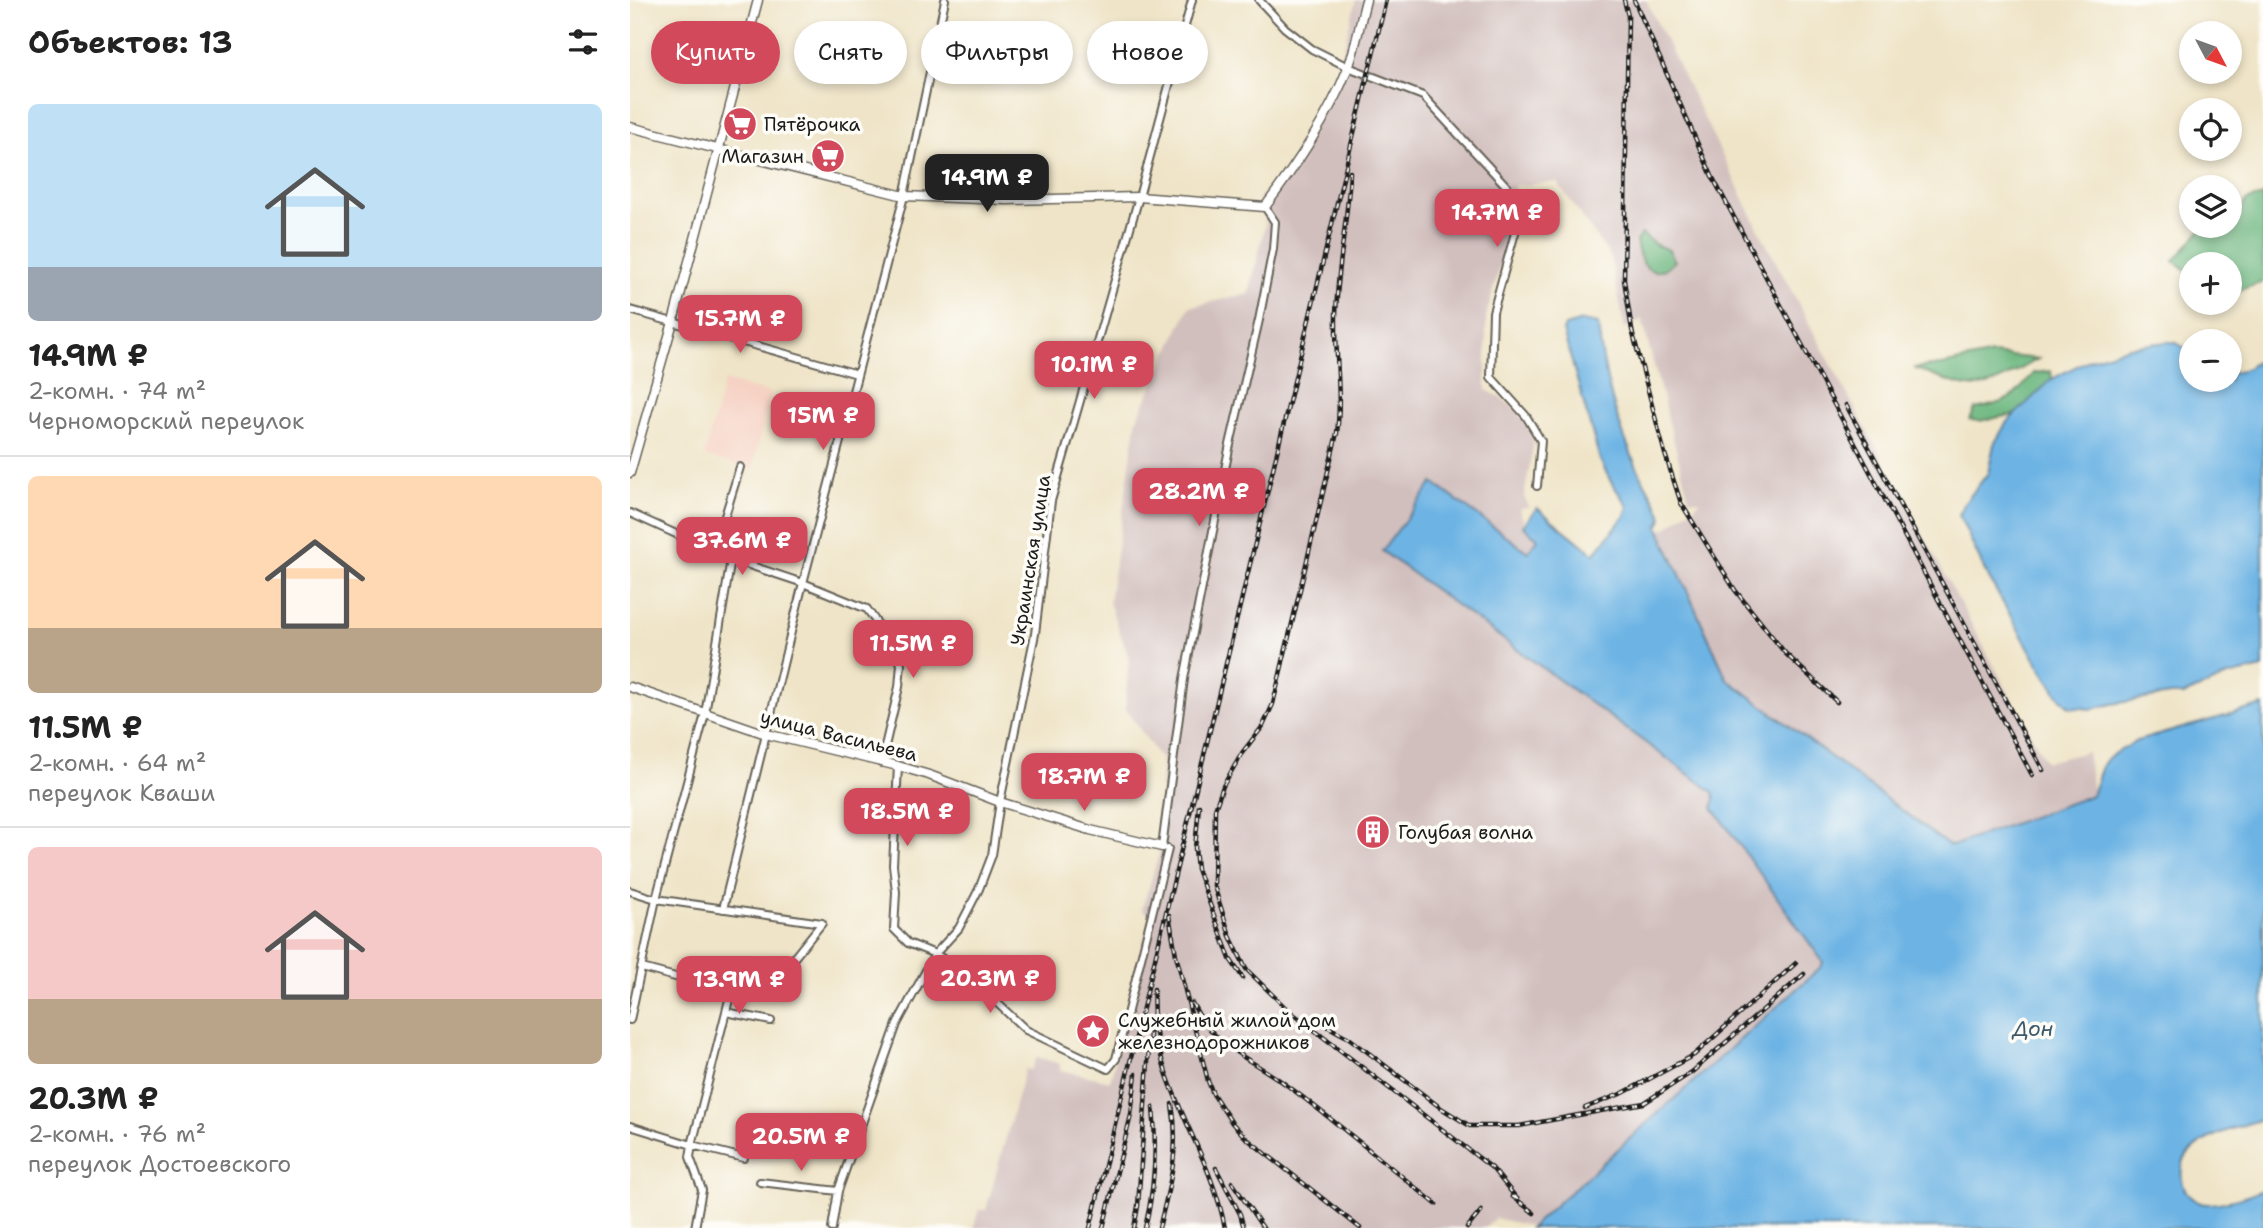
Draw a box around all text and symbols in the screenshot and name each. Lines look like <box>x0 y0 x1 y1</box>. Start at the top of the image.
chip: Купить <box>651 21 780 84</box>
chip: Снять <box>794 21 907 84</box>
chip: Фильтры <box>921 21 1073 84</box>
chip: Новое <box>1087 21 1208 84</box>
north arrow <box>2179 21 2242 84</box>
map controls <box>2179 21 2242 392</box>
text: Объектов: 13 <box>28 22 233 63</box>
icon: filters <box>564 23 602 61</box>
button: locate <box>2179 98 2242 161</box>
supermarket icon: Пятёрочка <box>721 105 759 143</box>
place label: Пятёрочка <box>764 112 860 137</box>
supermarket icon: Магазин <box>809 137 847 175</box>
place label: Магазин <box>722 144 804 169</box>
icon: home <box>252 149 378 275</box>
pin: 14.9M ₽ <box>922 154 1052 214</box>
text: 14.9M ₽ <box>941 162 1033 192</box>
button: layers <box>2179 175 2242 238</box>
pin: 14.7M ₽ <box>1432 190 1562 249</box>
text: 14.7M ₽ <box>1451 197 1543 227</box>
button: + <box>2179 252 2242 315</box>
pin: 15.7M ₽ <box>675 296 805 355</box>
text: 15.7M ₽ <box>694 303 786 333</box>
button: − <box>2179 329 2242 392</box>
text: 14.9M ₽ <box>28 335 148 376</box>
pin: 10.1M ₽ <box>1029 342 1159 401</box>
text: 10.1M ₽ <box>1050 349 1138 379</box>
text: 2-комн. · 74 m² <box>28 376 206 406</box>
pin: 15M ₽ <box>774 392 872 452</box>
text: 15M ₽ <box>787 400 859 430</box>
text: Черноморский переулок <box>28 406 304 436</box>
pin: 28.2M ₽ <box>1134 468 1264 528</box>
street label: Украинская улица <box>1005 473 1056 647</box>
text: 28.2M ₽ <box>1148 476 1250 506</box>
pin: 37.6M ₽ <box>677 518 807 577</box>
icon: home <box>252 521 378 647</box>
text: 37.6M ₽ <box>692 525 792 555</box>
pin: 11.5M ₽ <box>848 620 978 680</box>
text: 11.5M ₽ <box>869 628 957 658</box>
street label: улица Васильева <box>758 704 920 767</box>
text: 11.5M ₽ <box>28 707 143 748</box>
text: 2-комн. · 64 m² <box>28 748 206 778</box>
pin: 18.7M ₽ <box>1019 754 1149 813</box>
text: 18.7M ₽ <box>1037 761 1131 791</box>
text: переулок Кваши <box>28 778 215 808</box>
pin: 18.5M ₽ <box>842 788 972 848</box>
text: 18.5M ₽ <box>860 796 954 826</box>
building icon: Голубая волна <box>1354 813 1392 851</box>
place label: Голубая волна <box>1398 820 1533 845</box>
icon: home <box>252 892 378 1018</box>
pin: 13.9M ₽ <box>674 956 804 1016</box>
pin: 20.3M ₽ <box>925 956 1055 1015</box>
text: 20.3M ₽ <box>940 963 1040 993</box>
text: 13.9M ₽ <box>693 964 785 994</box>
place label: Служебный жилой дом железнодорожников <box>1118 1008 1336 1055</box>
place icon: Служебный жилой дом железнодорожников <box>1074 1012 1112 1050</box>
water label: Дон <box>2011 1015 2053 1043</box>
text: 20.3M ₽ <box>28 1078 159 1119</box>
pin: 20.5M ₽ <box>736 1114 866 1173</box>
text: 2-комн. · 76 m² <box>28 1119 206 1149</box>
text: 20.5M ₽ <box>752 1121 850 1151</box>
text: переулок Достоевского <box>28 1149 291 1179</box>

